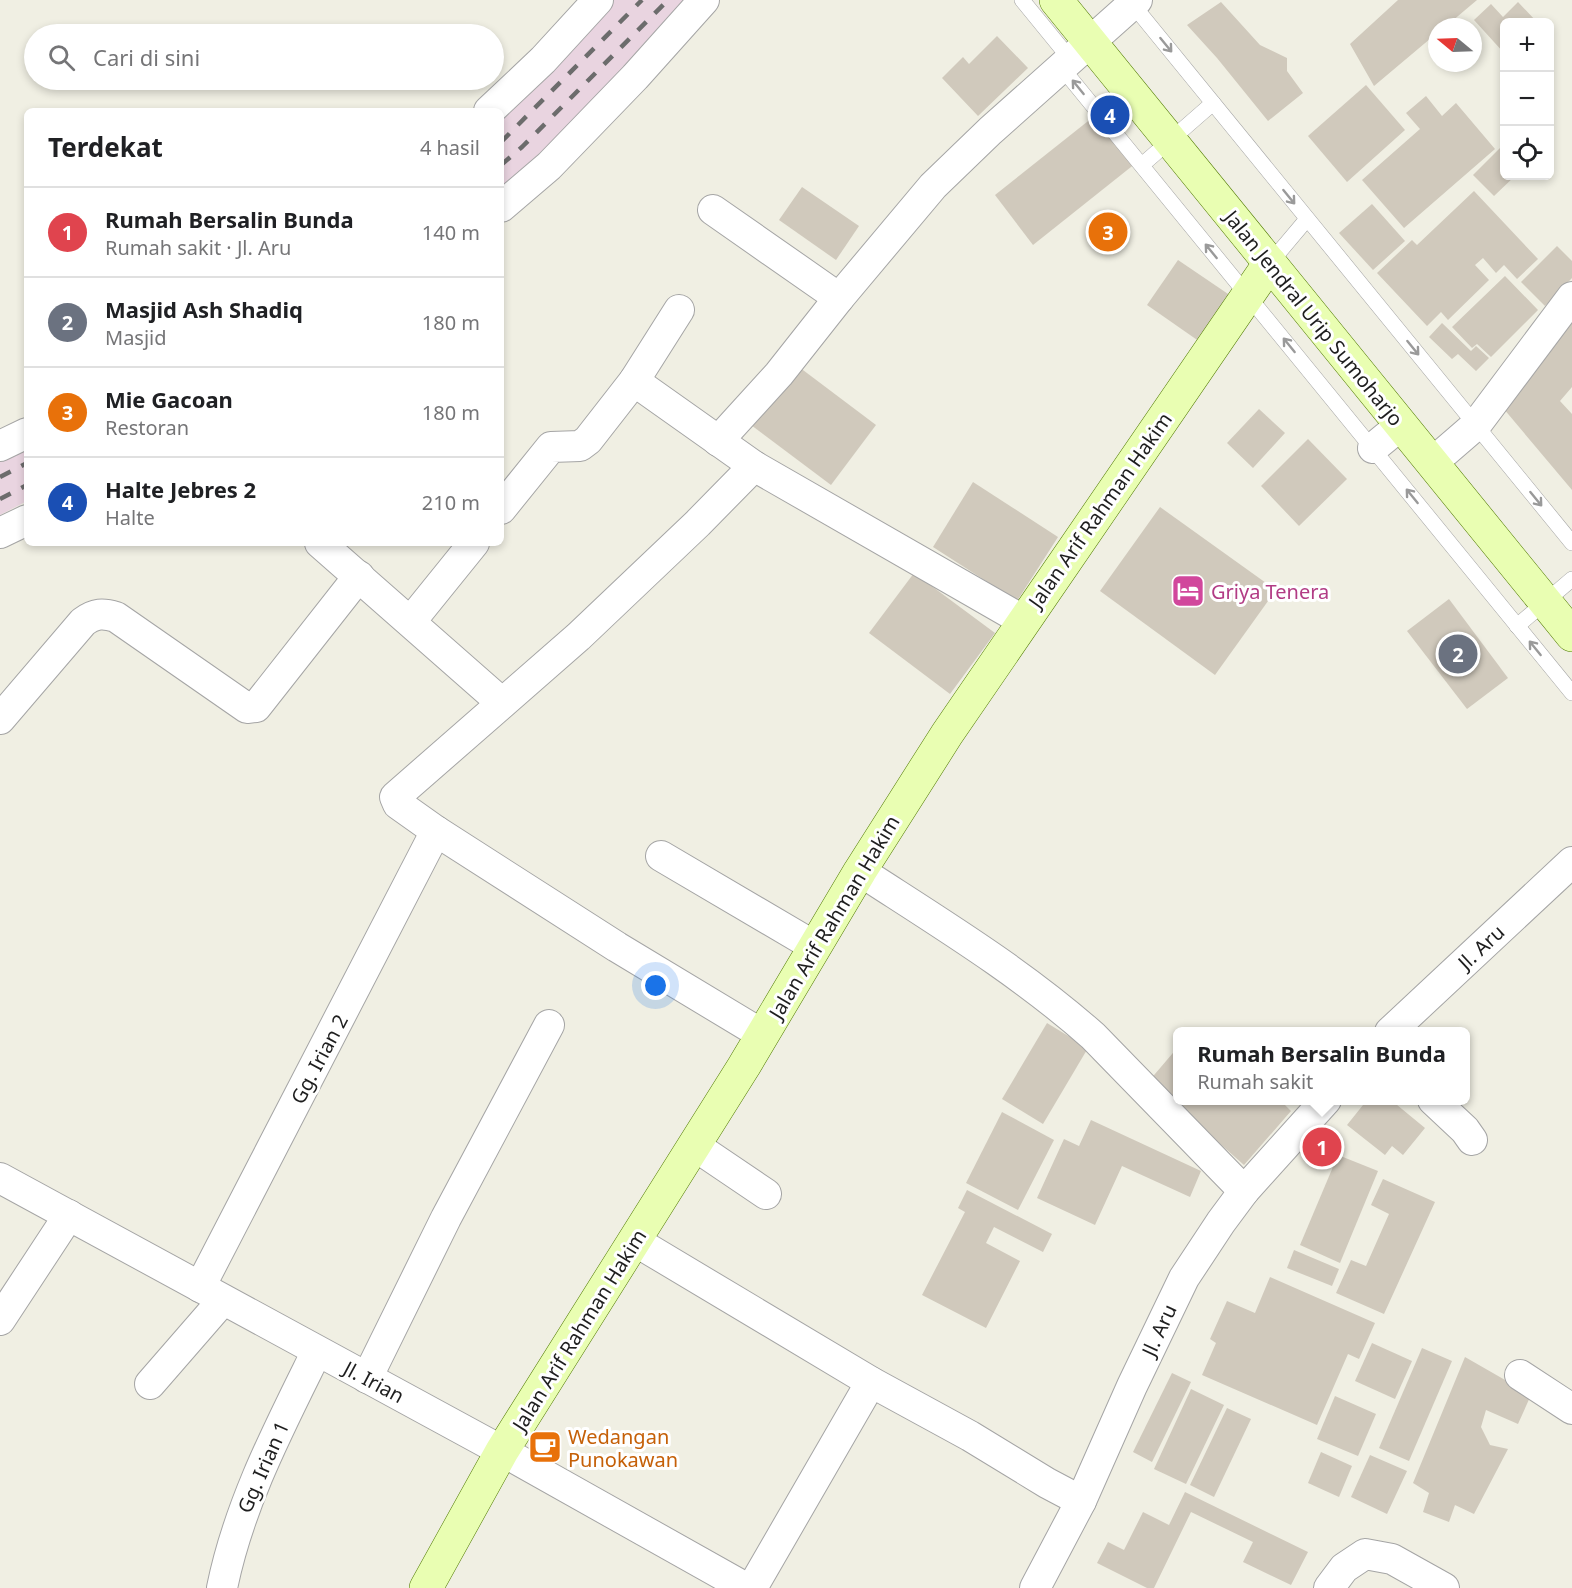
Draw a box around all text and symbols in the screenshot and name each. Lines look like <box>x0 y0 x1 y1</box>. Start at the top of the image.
north arrow <box>1428 18 1482 72</box>
map controls <box>1500 18 1554 180</box>
button: + <box>1500 18 1554 72</box>
search box <box>24 24 504 90</box>
one-way arrow <box>1160 37 1173 53</box>
icon: search <box>45 41 78 74</box>
text: Cari di sini <box>93 42 200 72</box>
button: − <box>1500 72 1554 126</box>
one-way arrow <box>1072 80 1085 96</box>
pin: 4 <box>1090 92 1130 138</box>
button: locate <box>1500 126 1554 180</box>
text: Terdekat <box>48 129 163 165</box>
text: 4 hasil <box>420 134 480 161</box>
one-way arrow <box>1283 188 1296 204</box>
street label: Jalan Jendral Urip Sumoharjo <box>1217 203 1410 432</box>
text: Rumah Bersalin Bunda <box>105 204 354 234</box>
pin: 3 <box>1088 210 1128 254</box>
text: 1 <box>62 219 73 246</box>
text: 140 m <box>422 219 480 246</box>
text: Rumah sakit · Jl. Aru <box>105 234 291 261</box>
one-way arrow <box>1205 243 1218 259</box>
text: Masjid Ash Shadiq <box>105 294 303 324</box>
text: 2 <box>62 309 73 336</box>
text: 180 m <box>422 309 480 336</box>
text: Masjid <box>105 324 167 351</box>
one-way arrow <box>1282 338 1295 354</box>
one-way arrow <box>1406 340 1419 356</box>
text: Mie Gacoan <box>105 384 233 414</box>
text: 3 <box>62 399 73 426</box>
text: 180 m <box>422 399 480 426</box>
street label: Jalan Arif Rahman Hakim <box>1021 407 1178 615</box>
text: Restoran <box>105 414 189 441</box>
text: Halte Jebres 2 <box>105 474 256 504</box>
text: 4 <box>62 489 73 516</box>
text: 210 m <box>422 489 480 516</box>
one-way arrow <box>1406 489 1419 505</box>
one-way arrow <box>1529 491 1542 507</box>
text: Halte <box>105 504 155 531</box>
hotel icon: Griya Tenera <box>1170 573 1206 609</box>
place label: Griya Tenera <box>1211 578 1329 605</box>
pin: 2 <box>1438 632 1478 676</box>
one-way arrow <box>1528 641 1542 656</box>
street label: Jalan Arif Rahman Hakim <box>761 810 906 1026</box>
street label: Jl. Aru <box>1450 919 1510 977</box>
your location <box>641 971 670 1000</box>
street label: Gg. Irian 2 <box>284 1009 354 1109</box>
popup <box>1173 1027 1470 1105</box>
text: Rumah Bersalin Bunda <box>1197 1038 1446 1068</box>
text: Rumah sakit <box>1197 1068 1313 1095</box>
pin: 1 <box>1302 1124 1342 1170</box>
street label: Jalan Arif Rahman Hakim <box>505 1224 652 1438</box>
street label: Jl. Aru <box>1134 1300 1183 1362</box>
street label: Jl. Irian <box>337 1354 409 1409</box>
street label: Gg. Irian 1 <box>231 1417 295 1517</box>
place label: Wedangan Punokawan <box>568 1423 678 1473</box>
cafe icon: Wedangan Punokawan <box>527 1429 563 1465</box>

